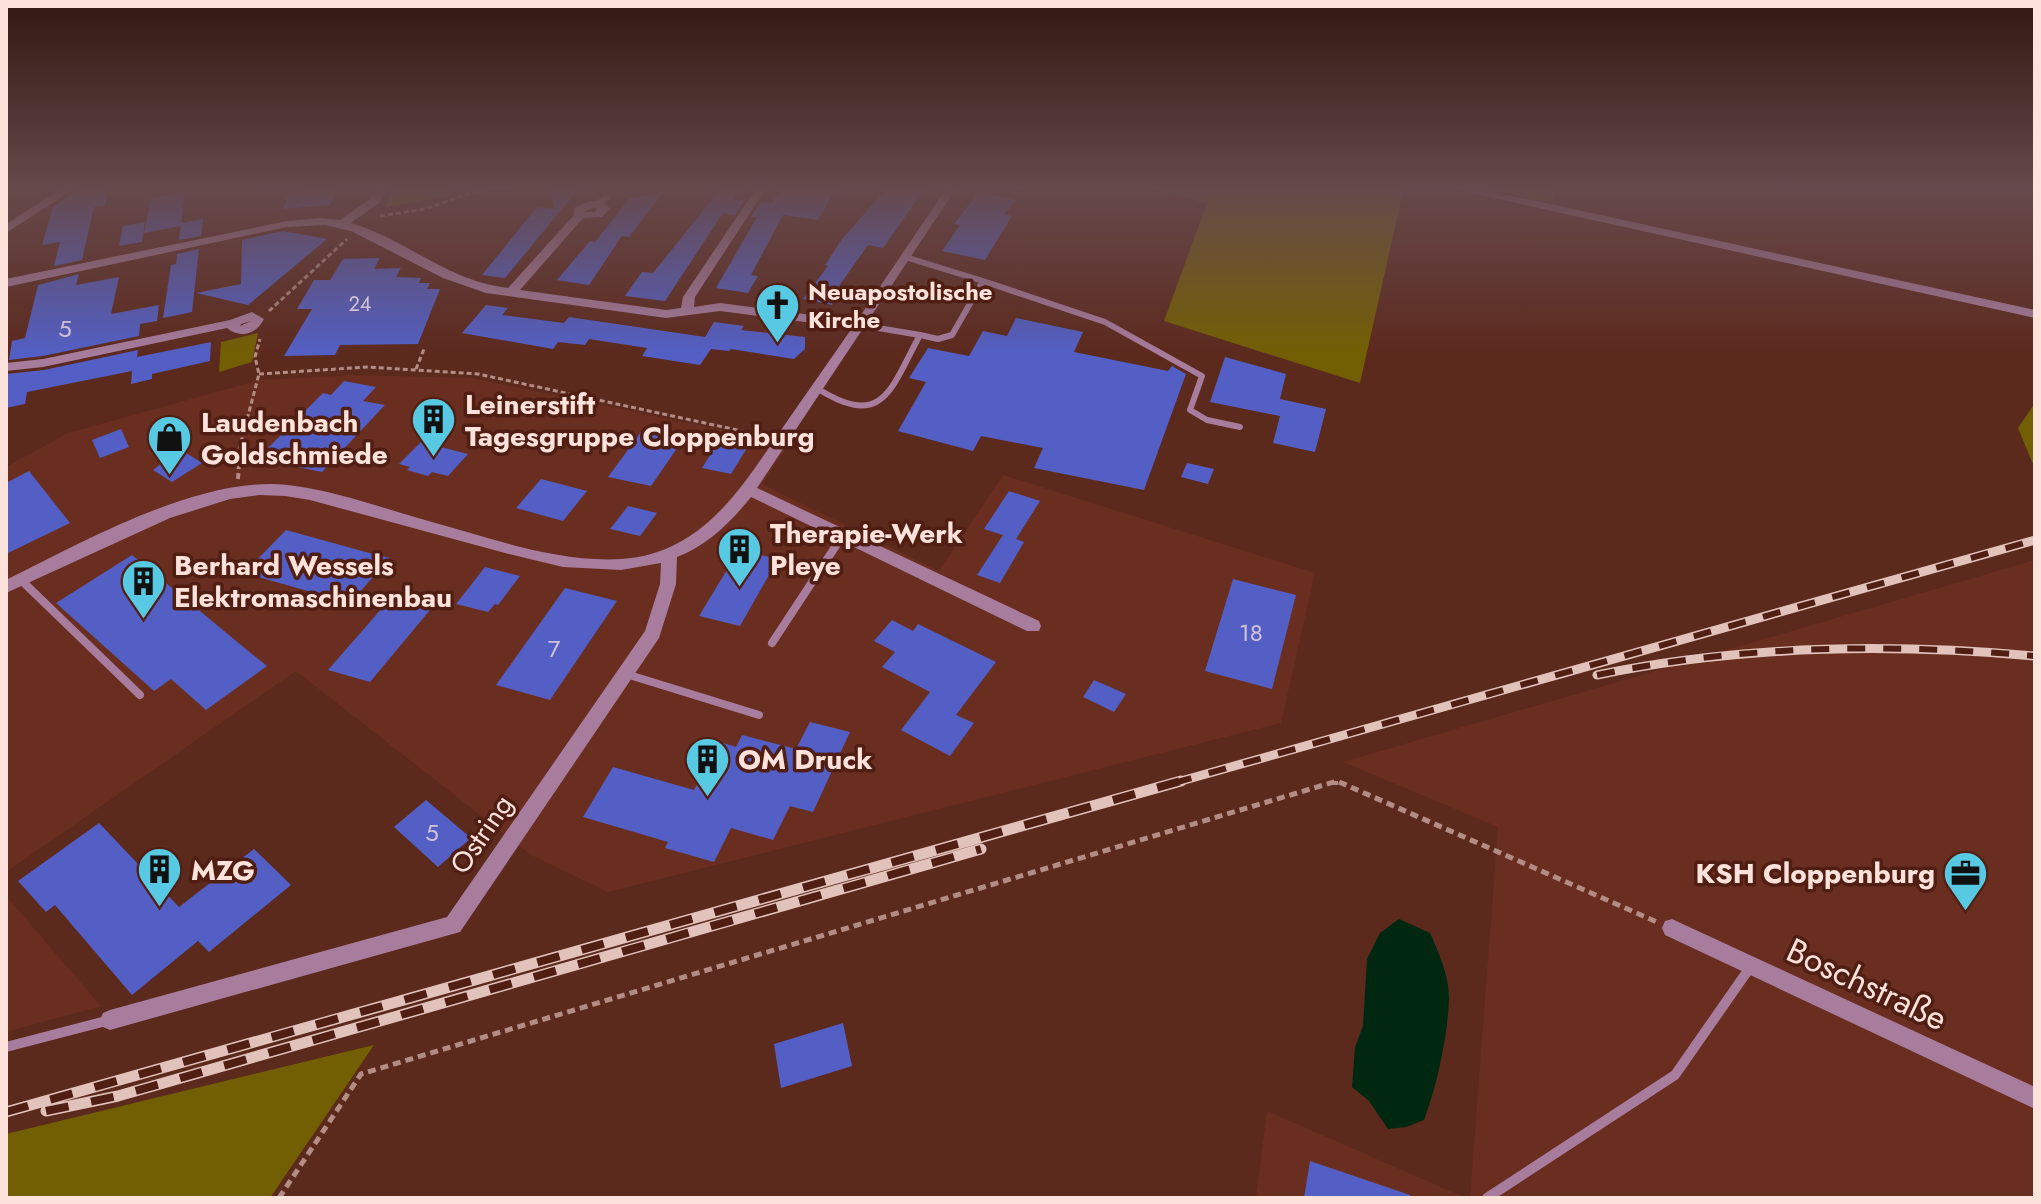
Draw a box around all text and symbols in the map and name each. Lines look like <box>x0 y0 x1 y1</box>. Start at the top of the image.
place label: Neuapostolische Kirche <box>808 274 993 337</box>
church icon: Neuapostolische Kirche <box>753 282 801 345</box>
house number: 24 <box>348 290 372 319</box>
house number: 5 <box>58 311 72 346</box>
place label: Leinerstift Tagesgruppe Cloppenburg <box>465 384 815 457</box>
building icon: Leinerstift Tagesgruppe Cloppenburg <box>410 396 458 459</box>
place label: Laudenbach Goldschmiede <box>201 402 388 475</box>
shop icon: Laudenbach Goldschmiede <box>146 414 194 477</box>
place label: Therapie-Werk Pleye <box>770 513 963 586</box>
building icon: Therapie-Werk Pleye <box>715 525 763 588</box>
place label: Berhard Wessels Elektromaschinenbau <box>174 545 452 618</box>
building icon: Berhard Wessels Elektromaschinenbau <box>119 557 167 620</box>
house number: 18 <box>1239 615 1263 650</box>
house number: 7 <box>548 631 561 666</box>
building icon: OM Druck <box>683 735 731 798</box>
place label: OM Druck <box>738 739 872 780</box>
street label: Ostring <box>440 786 523 882</box>
house number: 5 <box>425 815 439 850</box>
building icon: MZG <box>136 846 184 909</box>
office icon: KSH Cloppenburg <box>1942 849 1990 912</box>
place label: MZG <box>191 850 255 891</box>
place label: KSH Cloppenburg <box>1696 853 1935 894</box>
street label: Boschstraße <box>1779 926 1955 1043</box>

